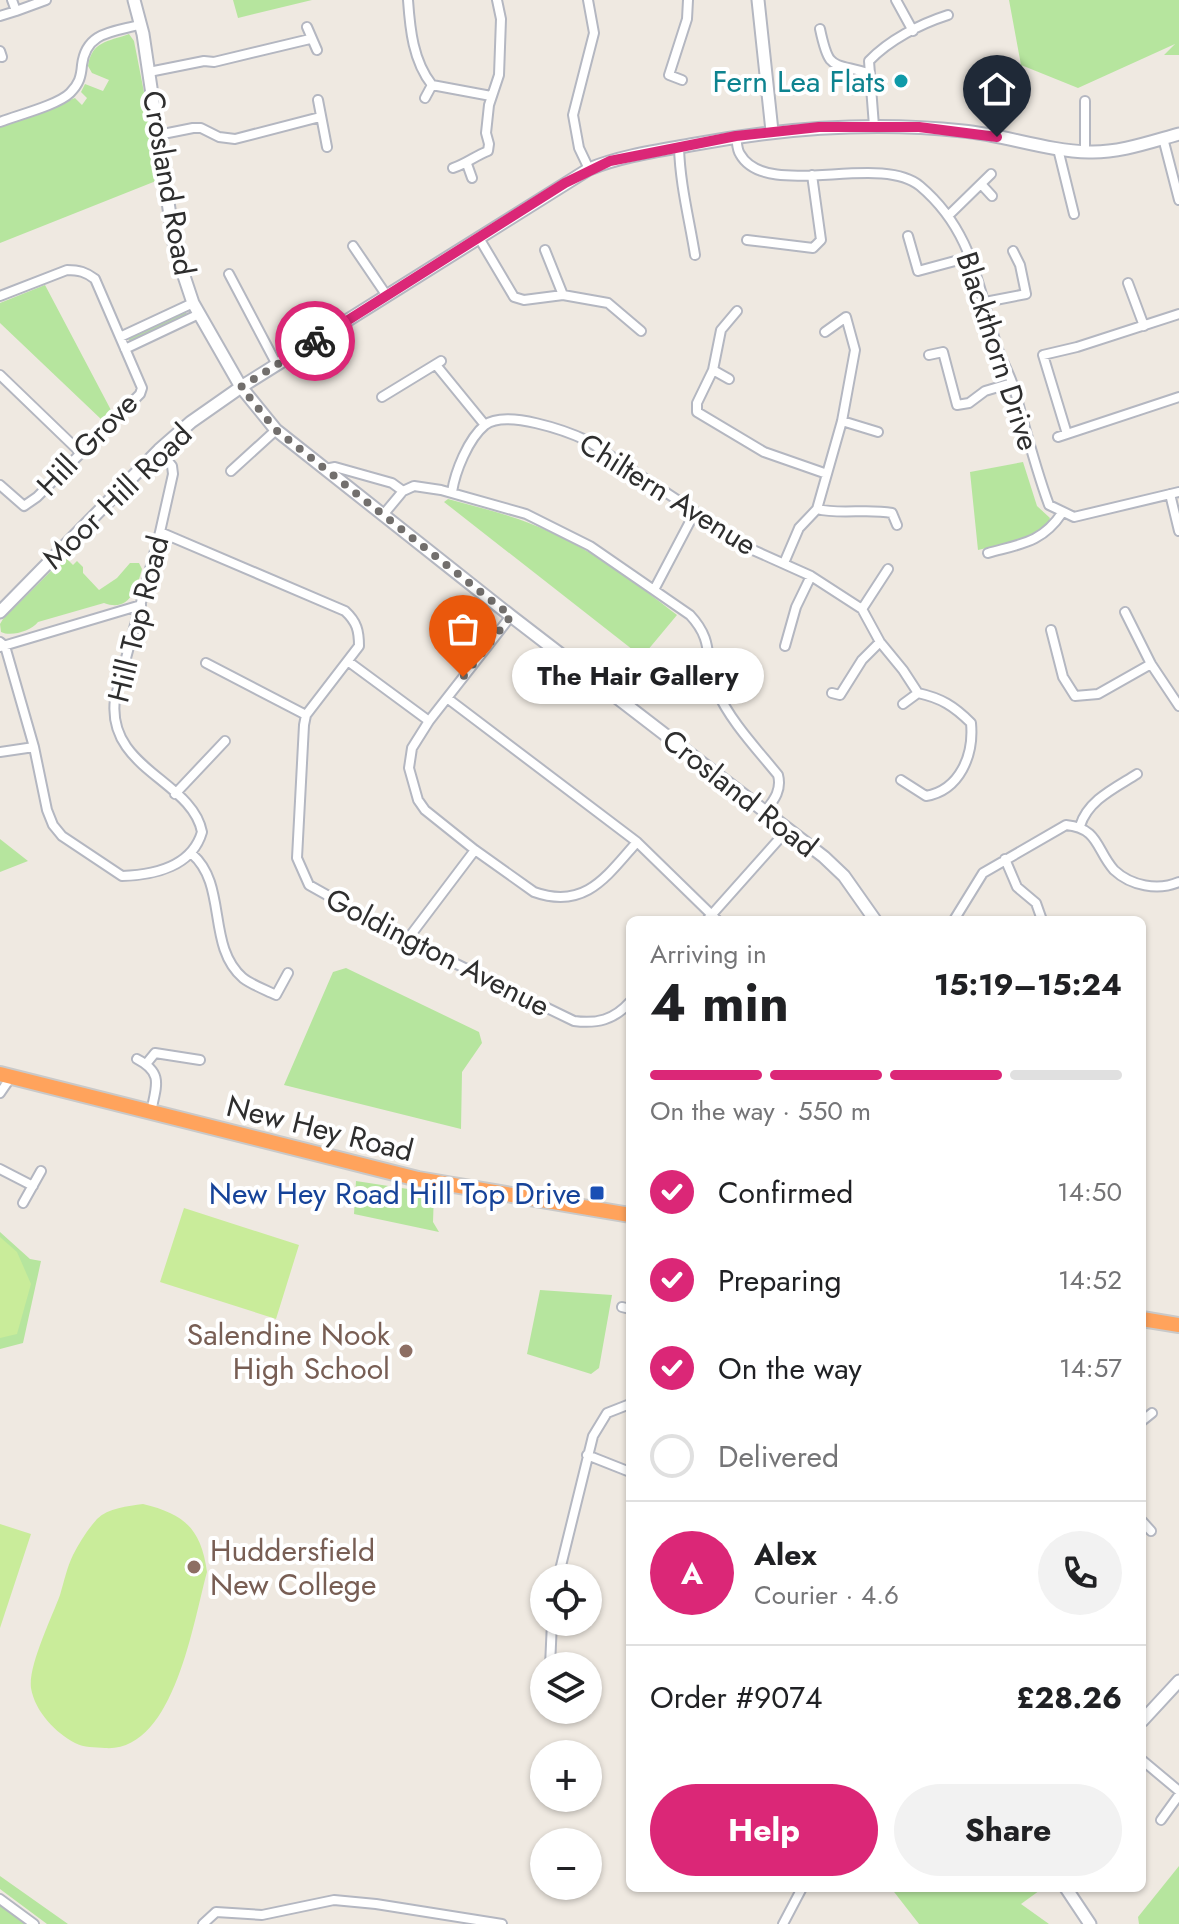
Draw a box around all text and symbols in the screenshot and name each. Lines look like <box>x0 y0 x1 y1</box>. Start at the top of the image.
pin <box>963 55 1031 137</box>
place label: Fern Lea Flats <box>712 60 885 103</box>
icon: home <box>975 67 1019 111</box>
marker: Fern Lea Flats <box>892 72 910 90</box>
street label: Crosland Road <box>132 87 206 279</box>
street label: Blackthorn Drive <box>946 246 1050 456</box>
courier <box>275 301 355 381</box>
icon: bike <box>293 319 337 363</box>
street label: Hill Grove <box>27 383 147 505</box>
street label: Moor Hill Road <box>33 413 201 579</box>
street label: Chiltern Avenue <box>571 422 765 566</box>
street label: Hill Top Road <box>97 531 179 707</box>
pin <box>429 595 497 677</box>
icon: bag <box>441 607 485 651</box>
callout: The Hair Gallery <box>511 649 763 705</box>
text: The Hair Gallery <box>537 657 739 695</box>
street label: Crosland Road <box>653 719 827 867</box>
street label: Goldington Avenue <box>319 877 557 1027</box>
text: Arriving in <box>650 935 767 973</box>
text: 15:19–15:24 <box>934 963 1122 1006</box>
text: 4 min <box>650 965 789 1041</box>
street label: New Hey Road <box>222 1084 418 1172</box>
text: On the way · 550 m <box>650 1092 871 1130</box>
icon: check <box>650 1170 694 1214</box>
text: Confirmed <box>718 1171 853 1214</box>
place label: New Hey Road Hill Top Drive <box>209 1172 581 1215</box>
text: 14:50 <box>1057 1173 1122 1211</box>
marker: New Hey Road Hill Top Drive <box>588 1184 606 1202</box>
icon: check <box>650 1258 694 1302</box>
text: Preparing <box>718 1259 842 1302</box>
text: 14:52 <box>1058 1261 1122 1299</box>
place label: Salendine Nook High School <box>187 1313 391 1390</box>
marker: Salendine Nook High School <box>397 1342 415 1360</box>
icon: check <box>650 1346 694 1390</box>
text: On the way <box>718 1347 862 1390</box>
text: 14:57 <box>1059 1349 1122 1387</box>
text: Delivered <box>718 1435 839 1478</box>
place label: Huddersfield New College <box>210 1529 376 1606</box>
button: phone <box>1038 1531 1122 1615</box>
text: Alex <box>754 1533 817 1576</box>
text: A <box>681 1552 703 1595</box>
marker: Huddersfield New College <box>185 1558 203 1576</box>
map controls <box>530 1564 602 1900</box>
button: locate <box>530 1564 602 1636</box>
text: Courier · 4.6 <box>754 1576 899 1614</box>
button: layers <box>530 1652 602 1724</box>
text: Order #9074 <box>650 1676 823 1719</box>
text: £28.26 <box>1016 1676 1122 1719</box>
button: + <box>530 1740 602 1812</box>
button: Help <box>650 1784 878 1876</box>
button: Share <box>894 1784 1122 1876</box>
button: − <box>530 1828 602 1900</box>

